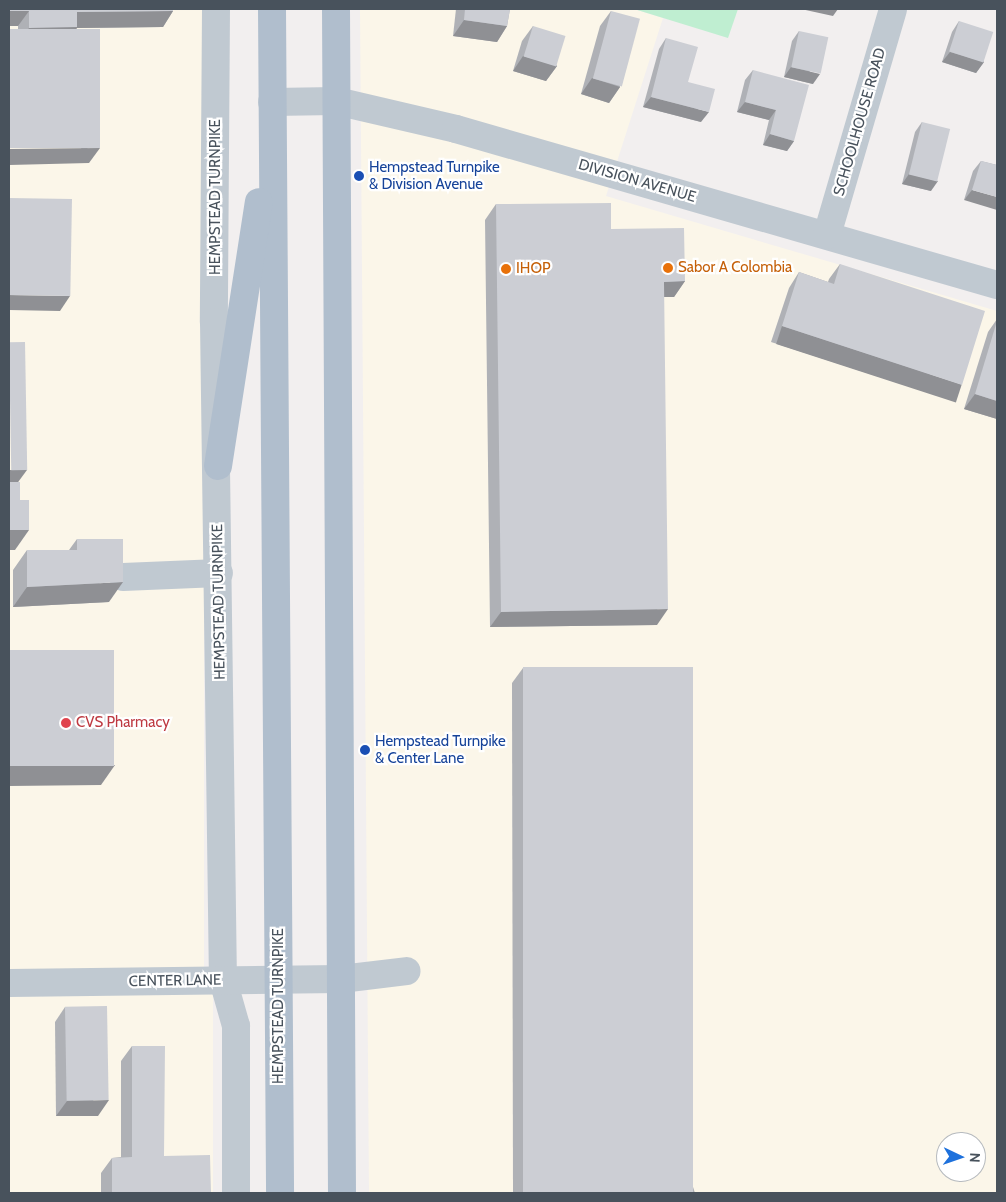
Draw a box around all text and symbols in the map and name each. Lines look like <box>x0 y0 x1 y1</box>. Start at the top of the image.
street label: SCHOOLHOUSE ROAD <box>830 46 890 198</box>
street label: HEMPSTEAD TURNPIKE <box>207 119 225 275</box>
street label: DIVISION AVENUE <box>576 156 698 206</box>
place label: Hempstead Turnpike & Division Avenue <box>369 158 500 193</box>
marker: Hempstead Turnpike & Division Avenue <box>353 170 365 182</box>
place label: Sabor A Colombia <box>678 259 792 277</box>
place label: IHOP <box>516 260 551 278</box>
marker: Sabor A Colombia <box>662 262 674 274</box>
marker: IHOP <box>500 263 512 275</box>
street label: HEMPSTEAD TURNPIKE <box>209 524 229 680</box>
place label: CVS Pharmacy <box>76 714 170 732</box>
marker: CVS Pharmacy <box>60 717 72 729</box>
place label: Hempstead Turnpike & Center Lane <box>375 732 506 767</box>
marker: Hempstead Turnpike & Center Lane <box>359 744 371 756</box>
street label: HEMPSTEAD TURNPIKE <box>270 928 288 1084</box>
street label: CENTER LANE <box>129 971 221 991</box>
north arrow <box>936 1132 986 1182</box>
text: N <box>966 1152 984 1163</box>

